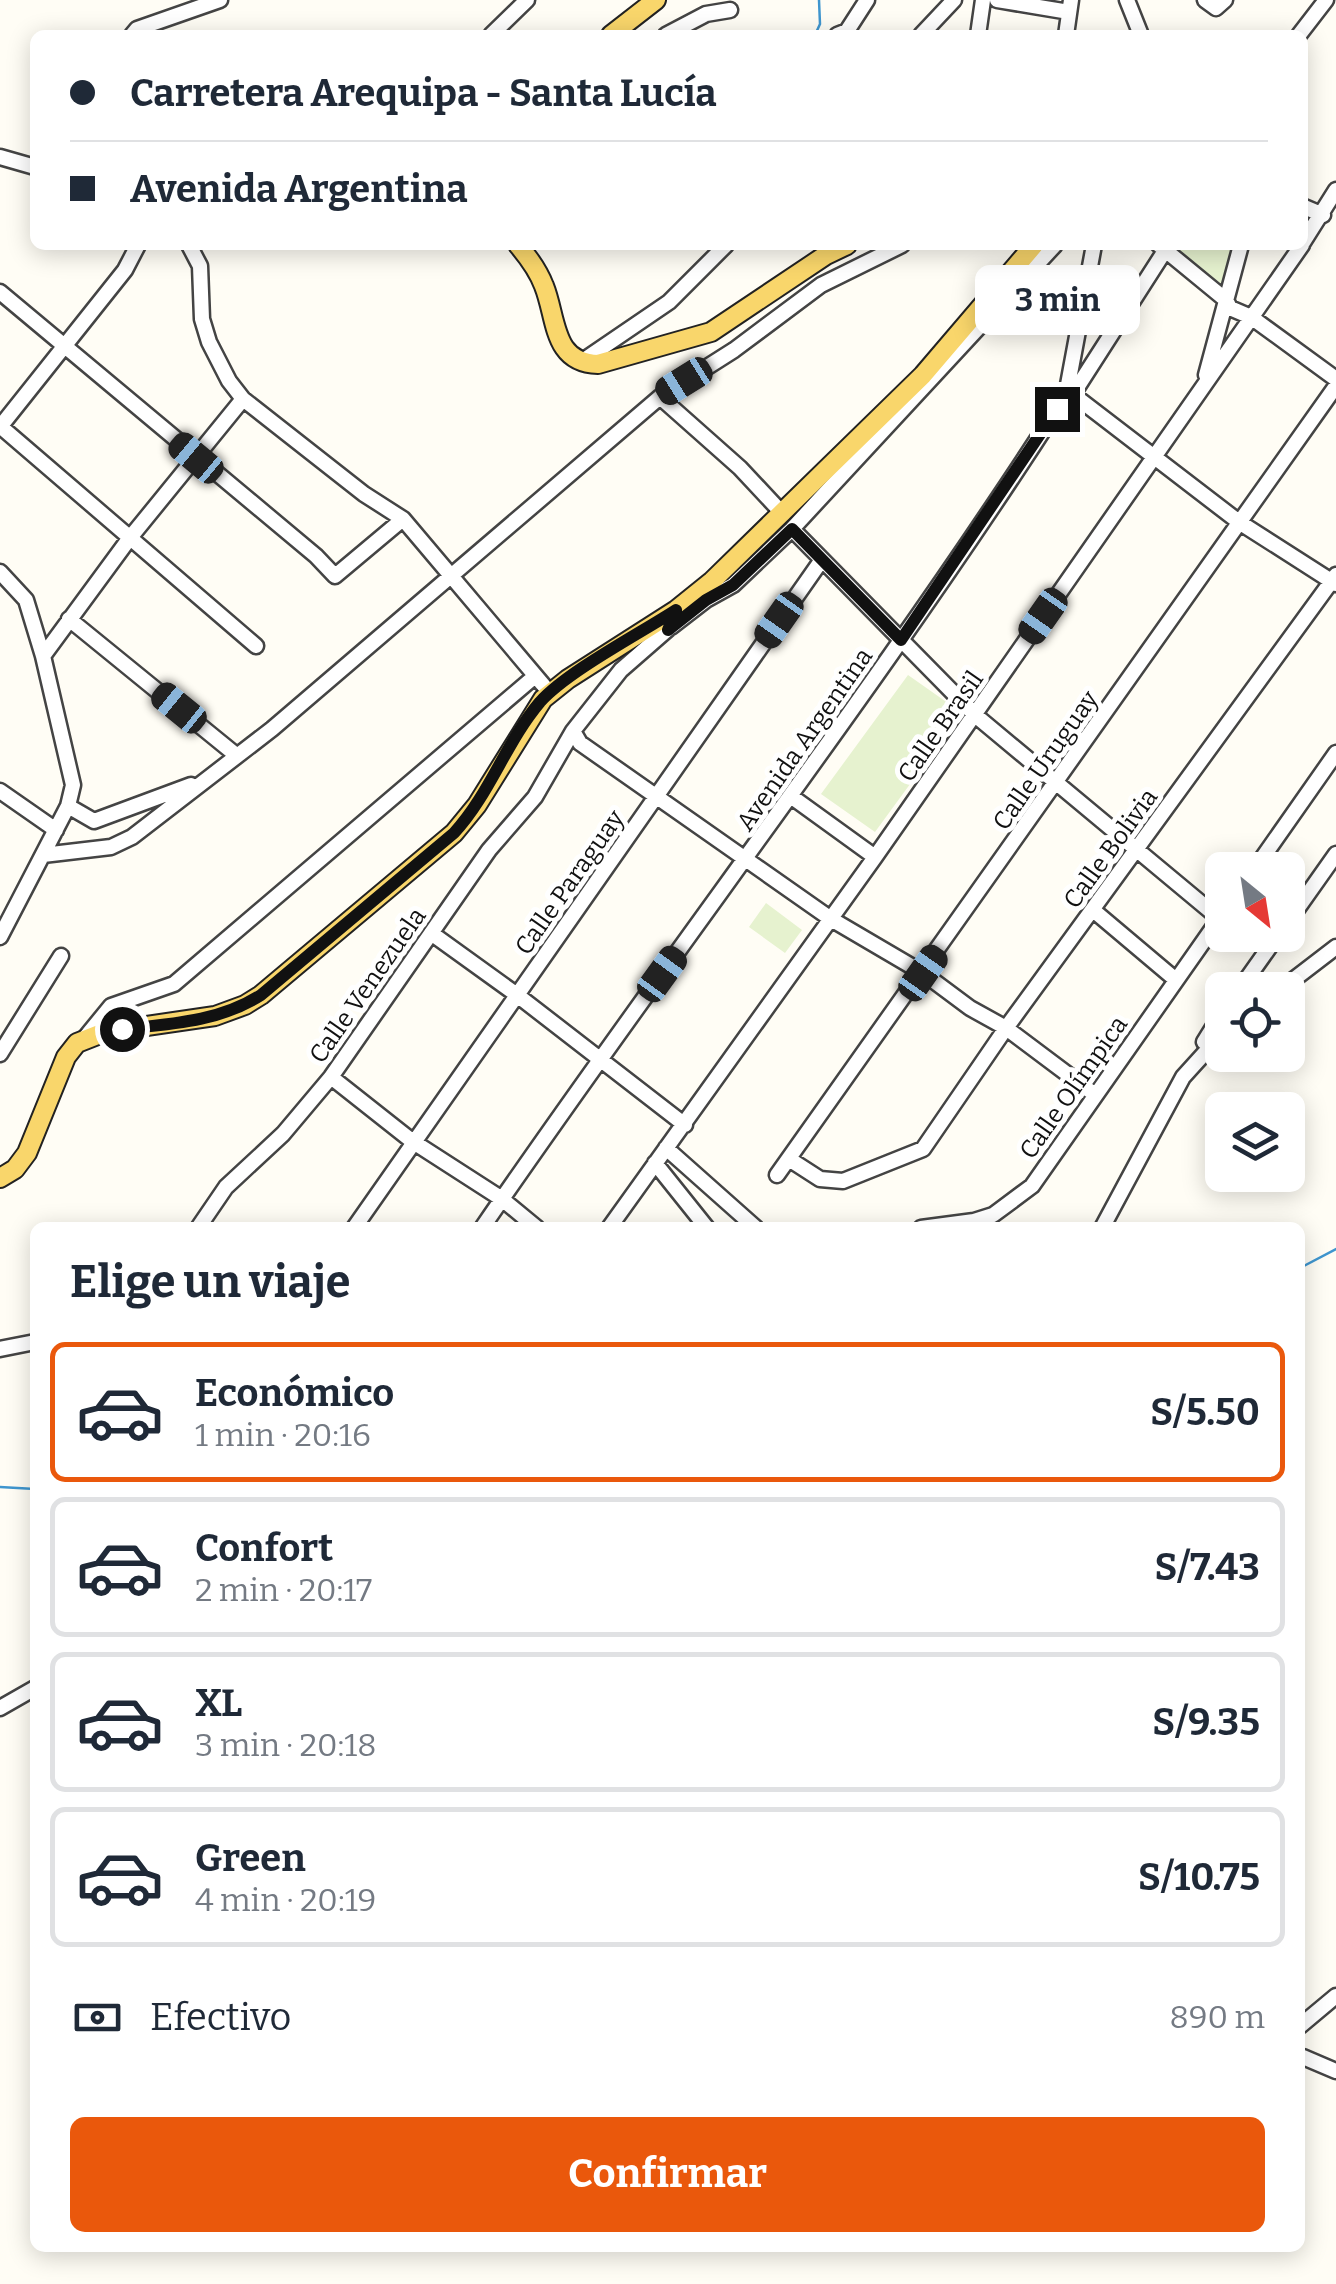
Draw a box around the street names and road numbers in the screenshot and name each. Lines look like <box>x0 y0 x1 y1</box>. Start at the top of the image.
street label: Avenida Argentina <box>731 642 879 837</box>
street label: Calle Brasil <box>892 665 990 788</box>
street label: Calle Uruguay <box>987 685 1105 836</box>
street label: Calle Bolivia <box>1057 783 1164 914</box>
street label: Calle Paraguay <box>509 804 631 961</box>
street label: Calle Venezuela <box>303 902 433 1069</box>
street label: Calle Olímpica <box>1013 1010 1134 1165</box>

